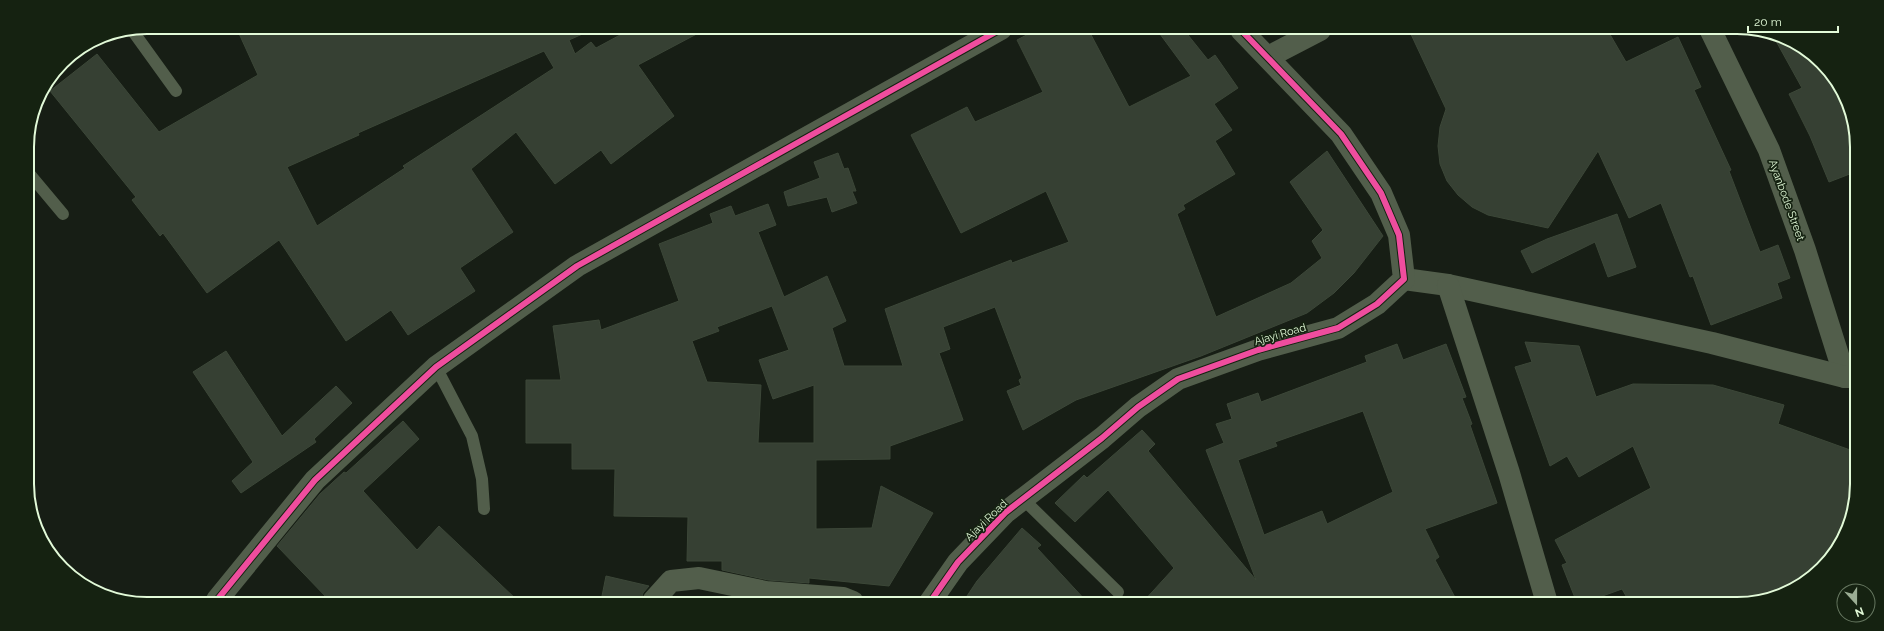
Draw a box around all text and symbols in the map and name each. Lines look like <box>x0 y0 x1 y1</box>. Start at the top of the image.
scale bar <box>1748 8 1838 34</box>
text: 20 m <box>1754 15 1782 29</box>
street label: Ayanbode Street <box>1766 158 1807 243</box>
street label: Ajayi Road <box>1253 321 1308 348</box>
street label: Ajayi Road <box>963 497 1010 544</box>
north arrow <box>1836 583 1876 623</box>
text: N <box>1853 604 1866 619</box>

